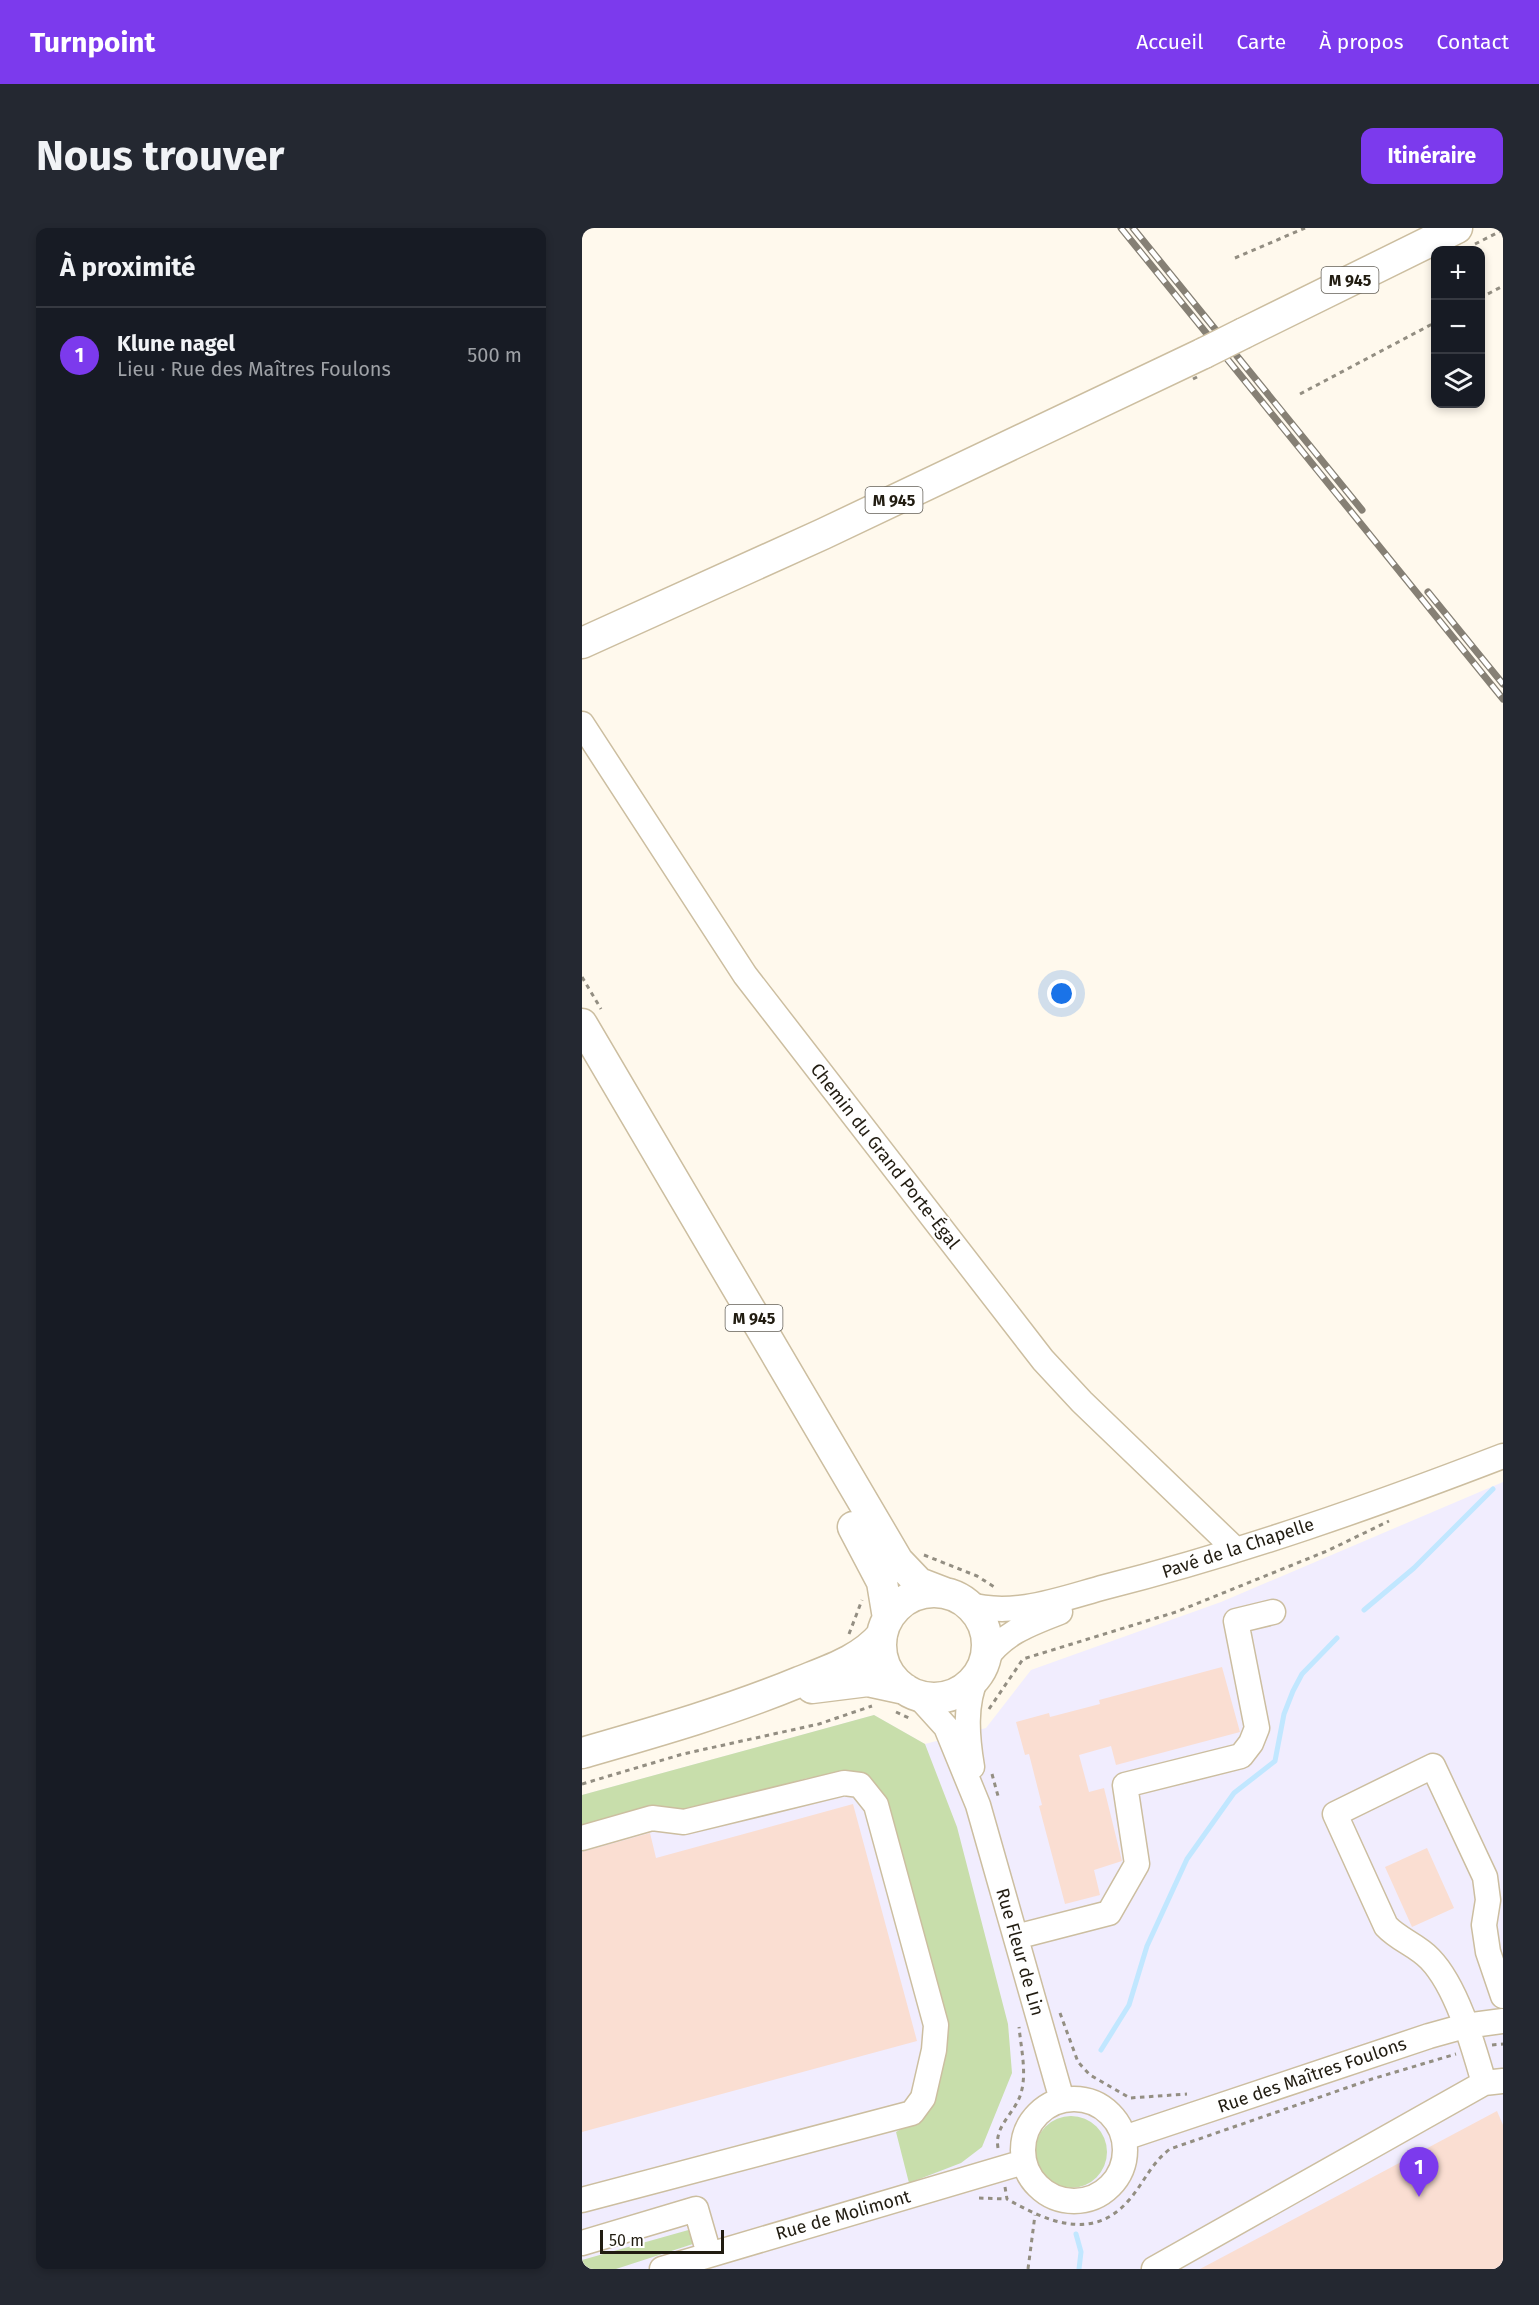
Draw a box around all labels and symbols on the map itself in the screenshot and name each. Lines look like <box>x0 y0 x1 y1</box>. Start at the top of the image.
road number: M 945 <box>1322 267 1378 293</box>
road number: M 945 <box>866 487 922 513</box>
your location <box>1047 979 1076 1008</box>
street label: Chemin du Grand Porte-Égal <box>806 1058 965 1253</box>
road number: M 945 <box>726 1305 783 1331</box>
street label: Pavé de la Chapelle <box>1159 1513 1317 1583</box>
street label: Rue Fleur de Lin <box>991 1886 1049 2018</box>
street label: Rue des Maîtres Foulons <box>1215 2032 1409 2118</box>
pin: 1 <box>1400 2148 1438 2197</box>
street label: Rue de Molimont <box>773 2185 913 2245</box>
scale bar <box>600 2227 724 2254</box>

